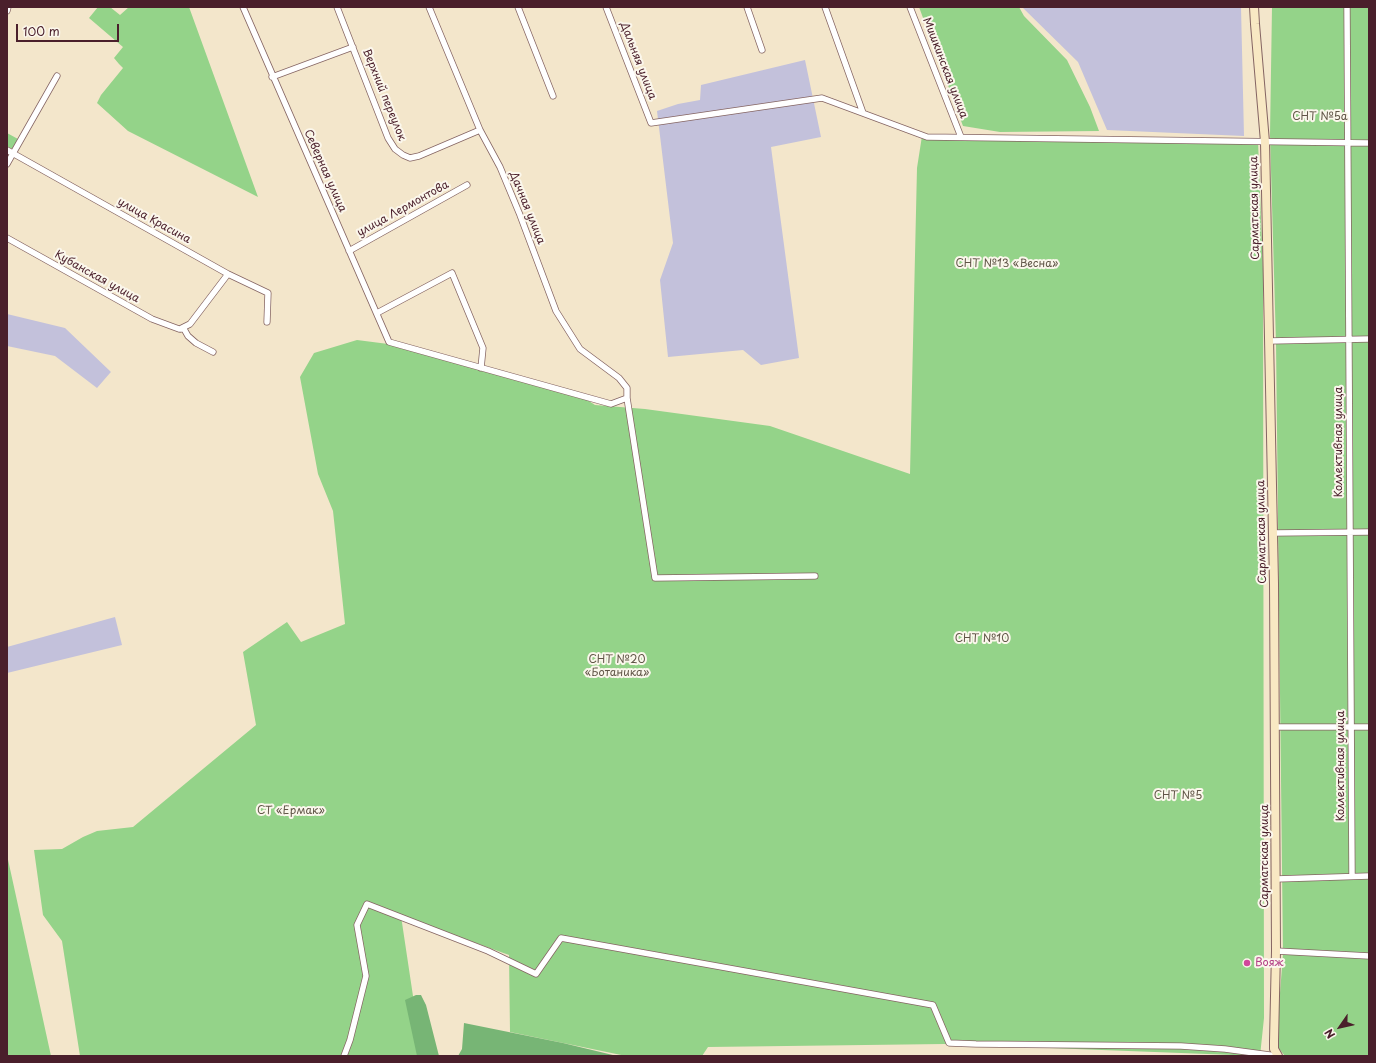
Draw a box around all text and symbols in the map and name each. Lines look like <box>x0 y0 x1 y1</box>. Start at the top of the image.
scale bar <box>18 16 121 42</box>
street label: Мишкинская улица <box>920 16 970 120</box>
street label: Дальняя улица <box>617 20 659 102</box>
text: 100 m <box>23 22 60 40</box>
street label: Верхний переулок <box>360 47 408 143</box>
park label: СНТ №5а <box>1292 110 1348 124</box>
street label: Северная улица <box>301 128 349 214</box>
street label: Сарматская улица <box>1247 156 1263 260</box>
street label: Дачная улица <box>506 170 548 246</box>
street label: улица Лермонтова <box>355 178 451 240</box>
street label: улица Красина <box>115 195 193 247</box>
street label: Кубанская улица <box>52 248 142 306</box>
park label: СНТ №13 «Весна» <box>956 257 1058 271</box>
street label: Коллективная улица <box>1332 387 1346 497</box>
street label: Сарматская улица <box>1254 480 1270 584</box>
park label: СНТ №10 <box>955 632 1009 646</box>
park label: СНТ №20 «Ботаника» <box>585 653 649 679</box>
street label: Коллективная улица <box>1334 711 1348 821</box>
park label: СНТ №5 <box>1154 789 1202 803</box>
park label: СТ «Ермак» <box>257 804 325 818</box>
street label: Сарматская улица <box>1258 804 1272 908</box>
place label: Вояж <box>1255 956 1284 970</box>
marker: Вояж <box>1242 958 1252 968</box>
north arrow <box>1320 1007 1360 1047</box>
text: N <box>1320 1026 1339 1042</box>

